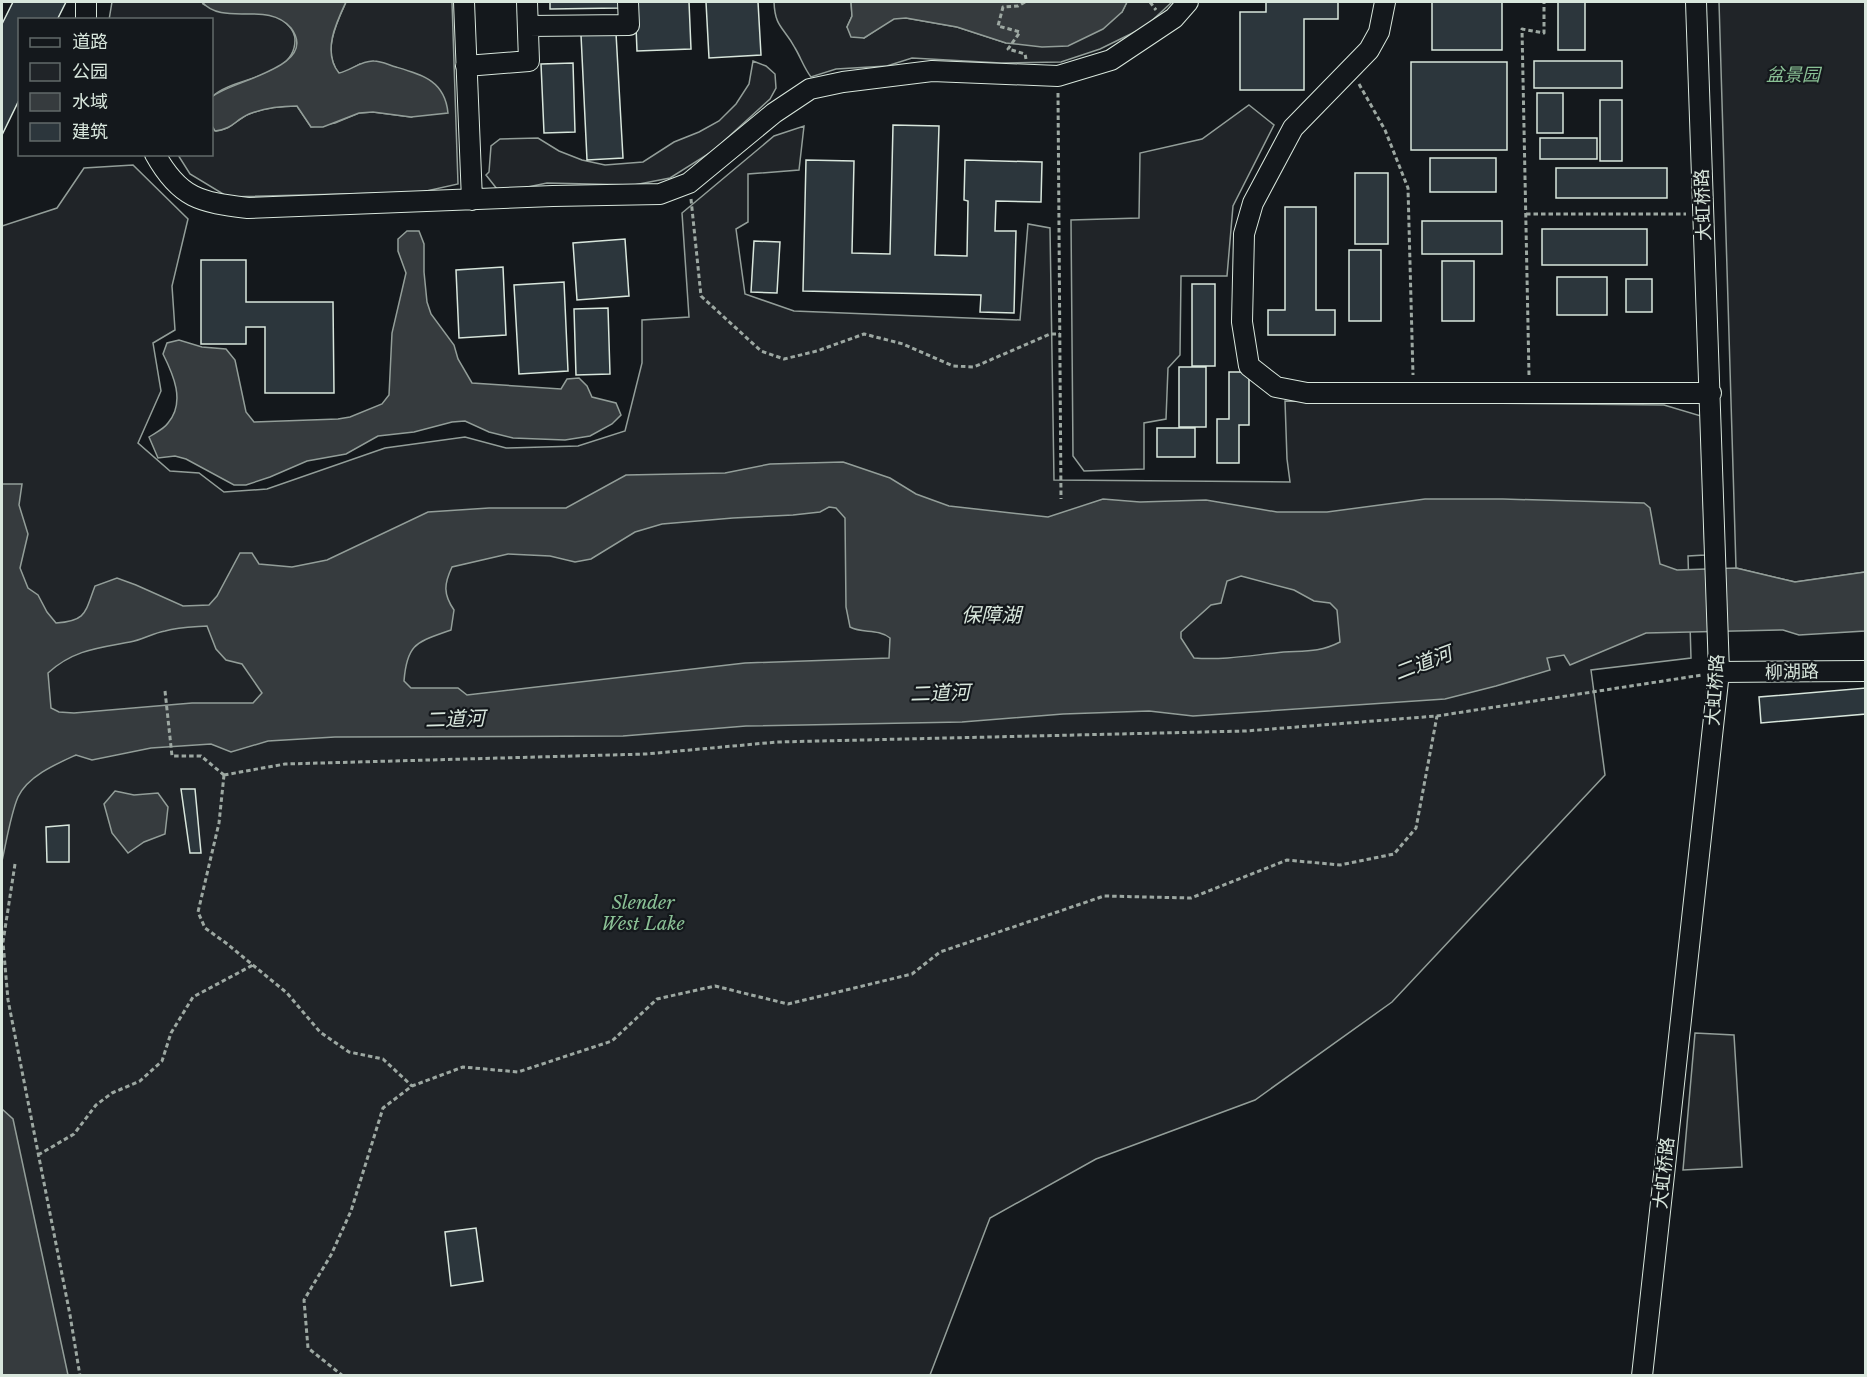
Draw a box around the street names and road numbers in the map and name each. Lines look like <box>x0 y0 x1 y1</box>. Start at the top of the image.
street label: 大虹桥路 <box>1691 169 1715 241</box>
street label: 大虹桥路 <box>1702 653 1728 727</box>
street label: 柳湖路 <box>1765 661 1819 683</box>
street label: 大虹桥路 <box>1649 1136 1679 1210</box>

